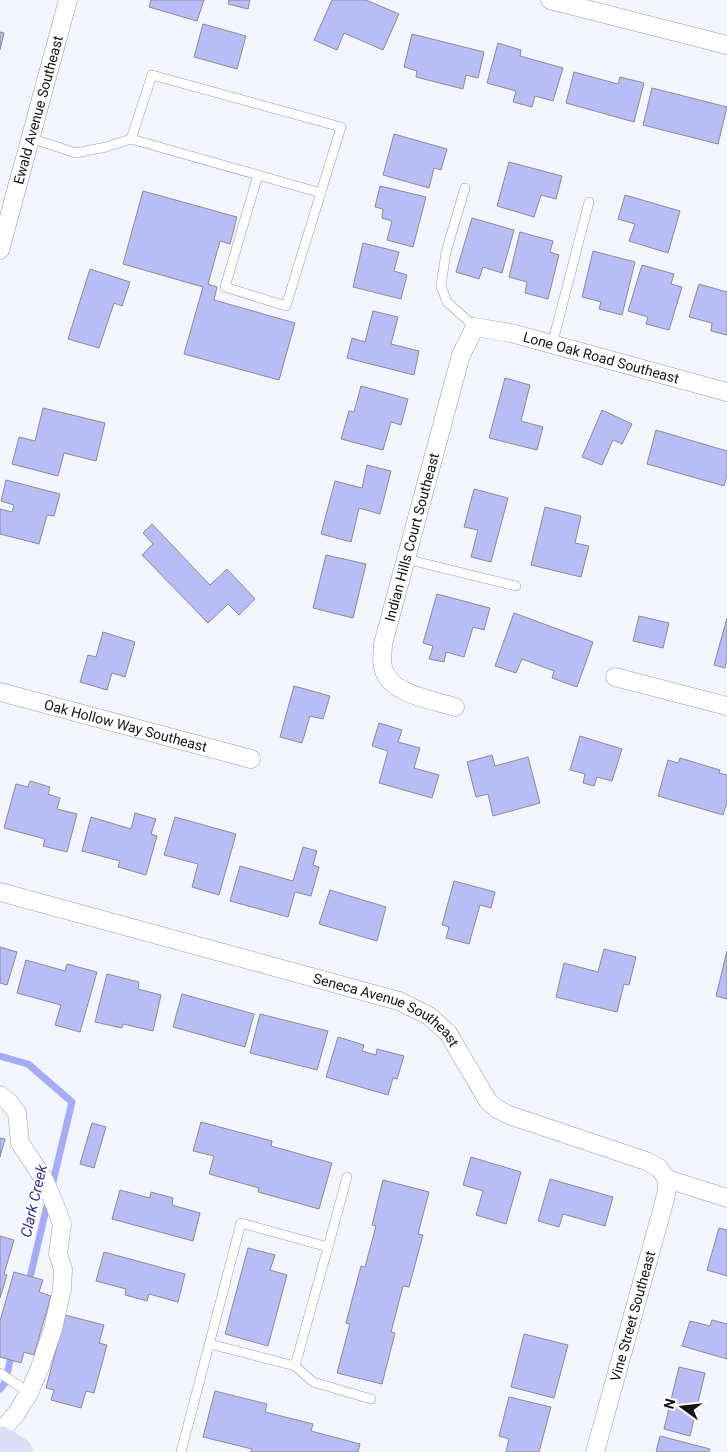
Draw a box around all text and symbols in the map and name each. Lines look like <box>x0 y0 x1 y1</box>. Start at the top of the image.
street label: Ewald Avenue Southeast <box>10 34 66 186</box>
street label: Lone Oak Road Southeast <box>521 329 681 387</box>
street label: Indian Hills Court Southeast <box>381 451 442 623</box>
street label: Oak Hollow Way Southeast <box>43 696 209 755</box>
street label: Seneca Avenue Southeast <box>311 970 462 1050</box>
water label: Clark Creek <box>17 1162 51 1239</box>
street label: Vine Street Southeast <box>607 1249 658 1383</box>
north arrow <box>657 1382 707 1432</box>
text: N <box>660 1397 678 1410</box>

